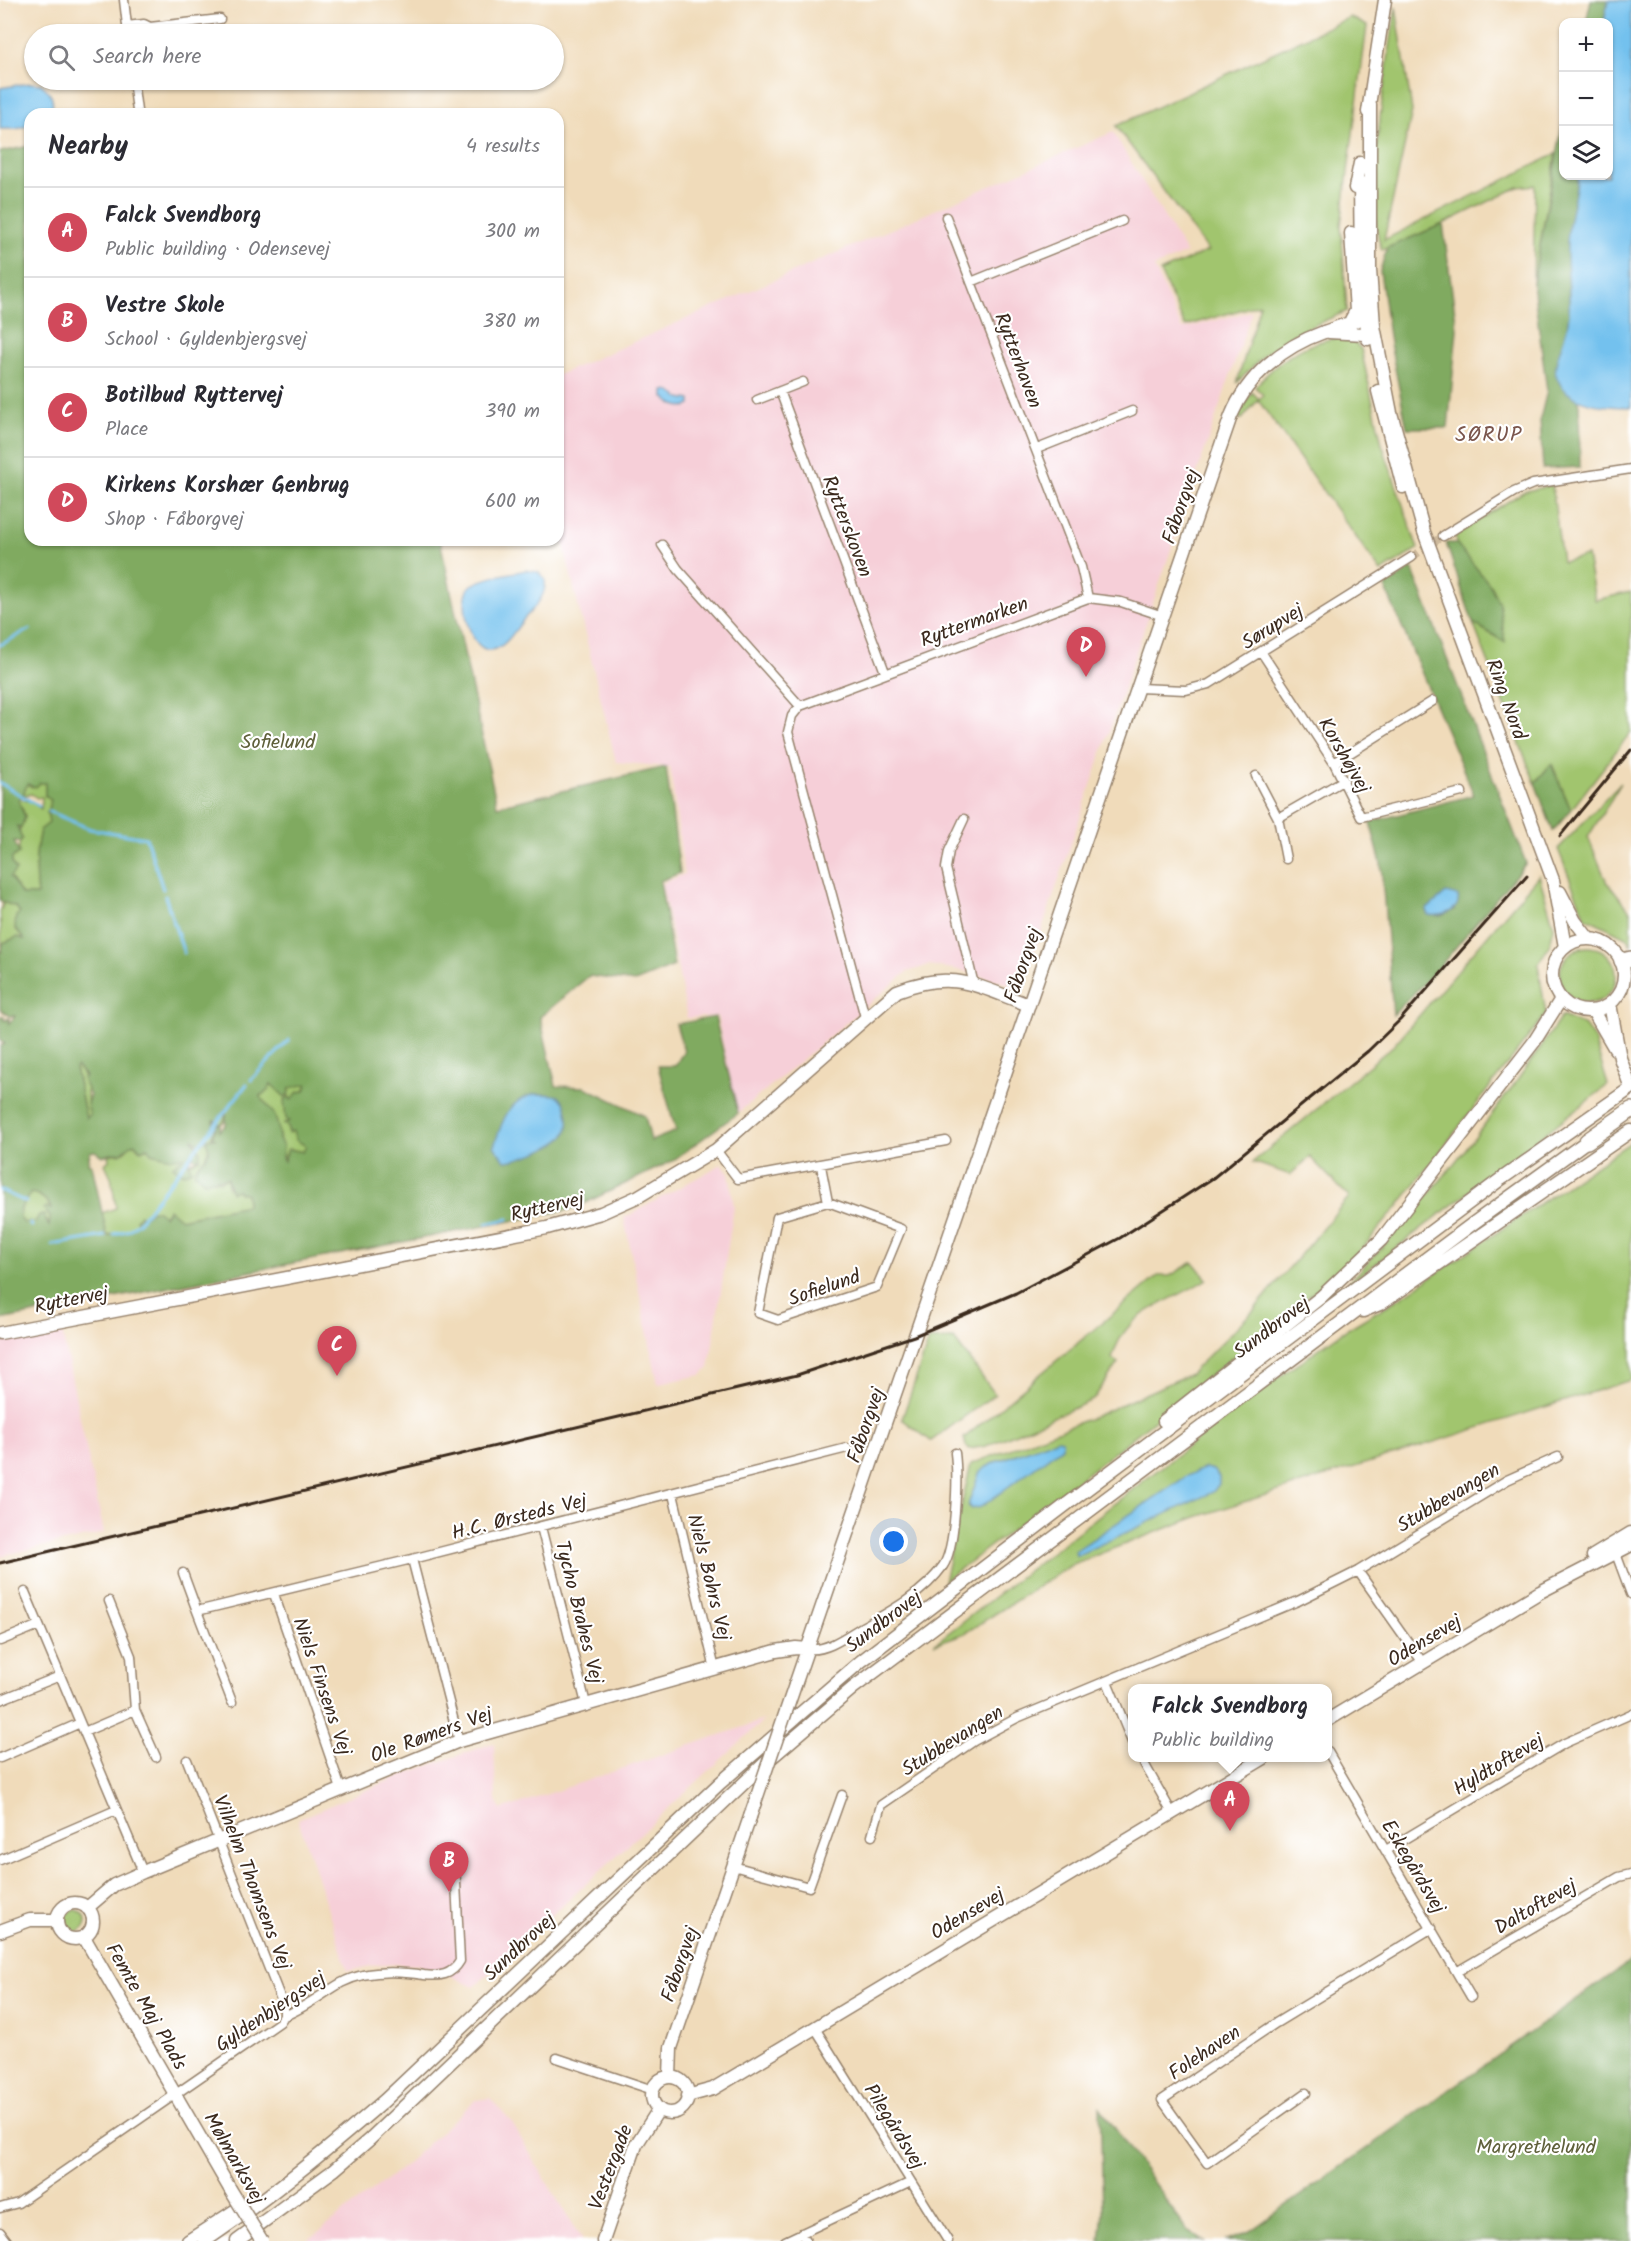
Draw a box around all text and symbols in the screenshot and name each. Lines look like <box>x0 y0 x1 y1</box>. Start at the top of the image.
map controls <box>1559 18 1613 180</box>
button: + <box>1559 18 1613 72</box>
search box <box>24 24 564 90</box>
text: Search here <box>93 40 201 75</box>
icon: search <box>45 41 78 74</box>
button: − <box>1559 72 1613 126</box>
text: Nearby <box>48 126 128 168</box>
button: layers <box>1559 126 1613 180</box>
text: 4 results <box>466 131 540 163</box>
text: Falck Svendborg <box>105 199 261 234</box>
text: A <box>61 216 74 248</box>
text: 300 m <box>485 216 540 248</box>
text: Public building · Odensevej <box>105 234 330 266</box>
text: Vestre Skole <box>105 289 224 324</box>
text: B <box>61 306 74 338</box>
text: 380 m <box>483 306 540 338</box>
street label: Rytterhaven <box>984 308 1050 413</box>
text: School · Gyldenbjergsvej <box>105 324 307 356</box>
text: Botilbud Ryttervej <box>105 379 283 414</box>
text: C <box>61 396 74 428</box>
text: 390 m <box>485 396 540 428</box>
text: Place <box>105 414 148 446</box>
district label: SØRUP <box>1455 419 1523 452</box>
street label: Fåborgvej <box>1154 464 1210 549</box>
text: Kirkens Korshær Genbrug <box>105 469 350 504</box>
street label: Rytterskoven <box>812 471 880 583</box>
text: D <box>61 486 74 518</box>
text: 600 m <box>485 486 540 518</box>
text: Shop · Fåborgvej <box>105 504 244 536</box>
street label: Ryttermarken <box>916 588 1033 657</box>
street label: Sørupvej <box>1236 596 1311 659</box>
pin: D <box>1066 628 1106 677</box>
street label: Ring Nord <box>1476 655 1535 745</box>
street label: Korshøjvej <box>1309 712 1378 801</box>
park label: Sofielund <box>241 727 316 759</box>
street label: Fåborgvej <box>996 923 1052 1008</box>
street label: Ryttervej <box>507 1184 588 1232</box>
street label: Sofielund <box>784 1261 866 1316</box>
street label: Ryttervej <box>32 1278 112 1324</box>
street label: Sundbrovej <box>1227 1288 1318 1368</box>
pin: C <box>318 1326 356 1376</box>
street label: Fåborgvej <box>839 1383 895 1468</box>
street label: Stubbevangen <box>1391 1455 1507 1542</box>
street label: H.C. Ørsteds Vej <box>449 1485 591 1550</box>
street label: Niels Bohrs Vej <box>677 1511 739 1645</box>
your location <box>879 1527 908 1556</box>
street label: Tycho Brahes Vej <box>545 1538 612 1688</box>
street label: Sundbrovej <box>839 1582 930 1662</box>
street label: Odensevej <box>1382 1606 1469 1677</box>
street label: Niels Finsens Vej <box>283 1613 360 1761</box>
popup <box>1128 1684 1332 1762</box>
text: Falck Svendborg <box>1152 1690 1308 1725</box>
street label: Stubbevangen <box>896 1697 1011 1786</box>
street label: Ole Rømers Vej <box>366 1699 498 1773</box>
text: Public building <box>1152 1725 1274 1757</box>
street label: Hyldtoftevej <box>1447 1725 1551 1806</box>
pin: A <box>1210 1782 1250 1831</box>
street label: Vilhelm Thomsens Vej <box>203 1791 299 1976</box>
street label: Eskegårdsvej <box>1371 1814 1454 1921</box>
pin: B <box>430 1842 468 1892</box>
street label: Daltoftevej <box>1489 1871 1584 1944</box>
street label: Odensevej <box>925 1879 1012 1950</box>
street label: Sundbrovej <box>477 1905 565 1990</box>
street label: Fåborgvej <box>653 1922 709 2007</box>
street label: Femte Maj Plads <box>96 1937 195 2077</box>
street label: Gyldenbjergsvej <box>209 1963 334 2062</box>
street label: Folehaven <box>1162 2018 1248 2090</box>
street label: Pilegårdsvej <box>854 2078 933 2177</box>
street label: Mølmarksvej <box>194 2107 273 2212</box>
street label: Vestergade <box>581 2120 643 2215</box>
park label: Margrethelund <box>1476 2132 1597 2164</box>

